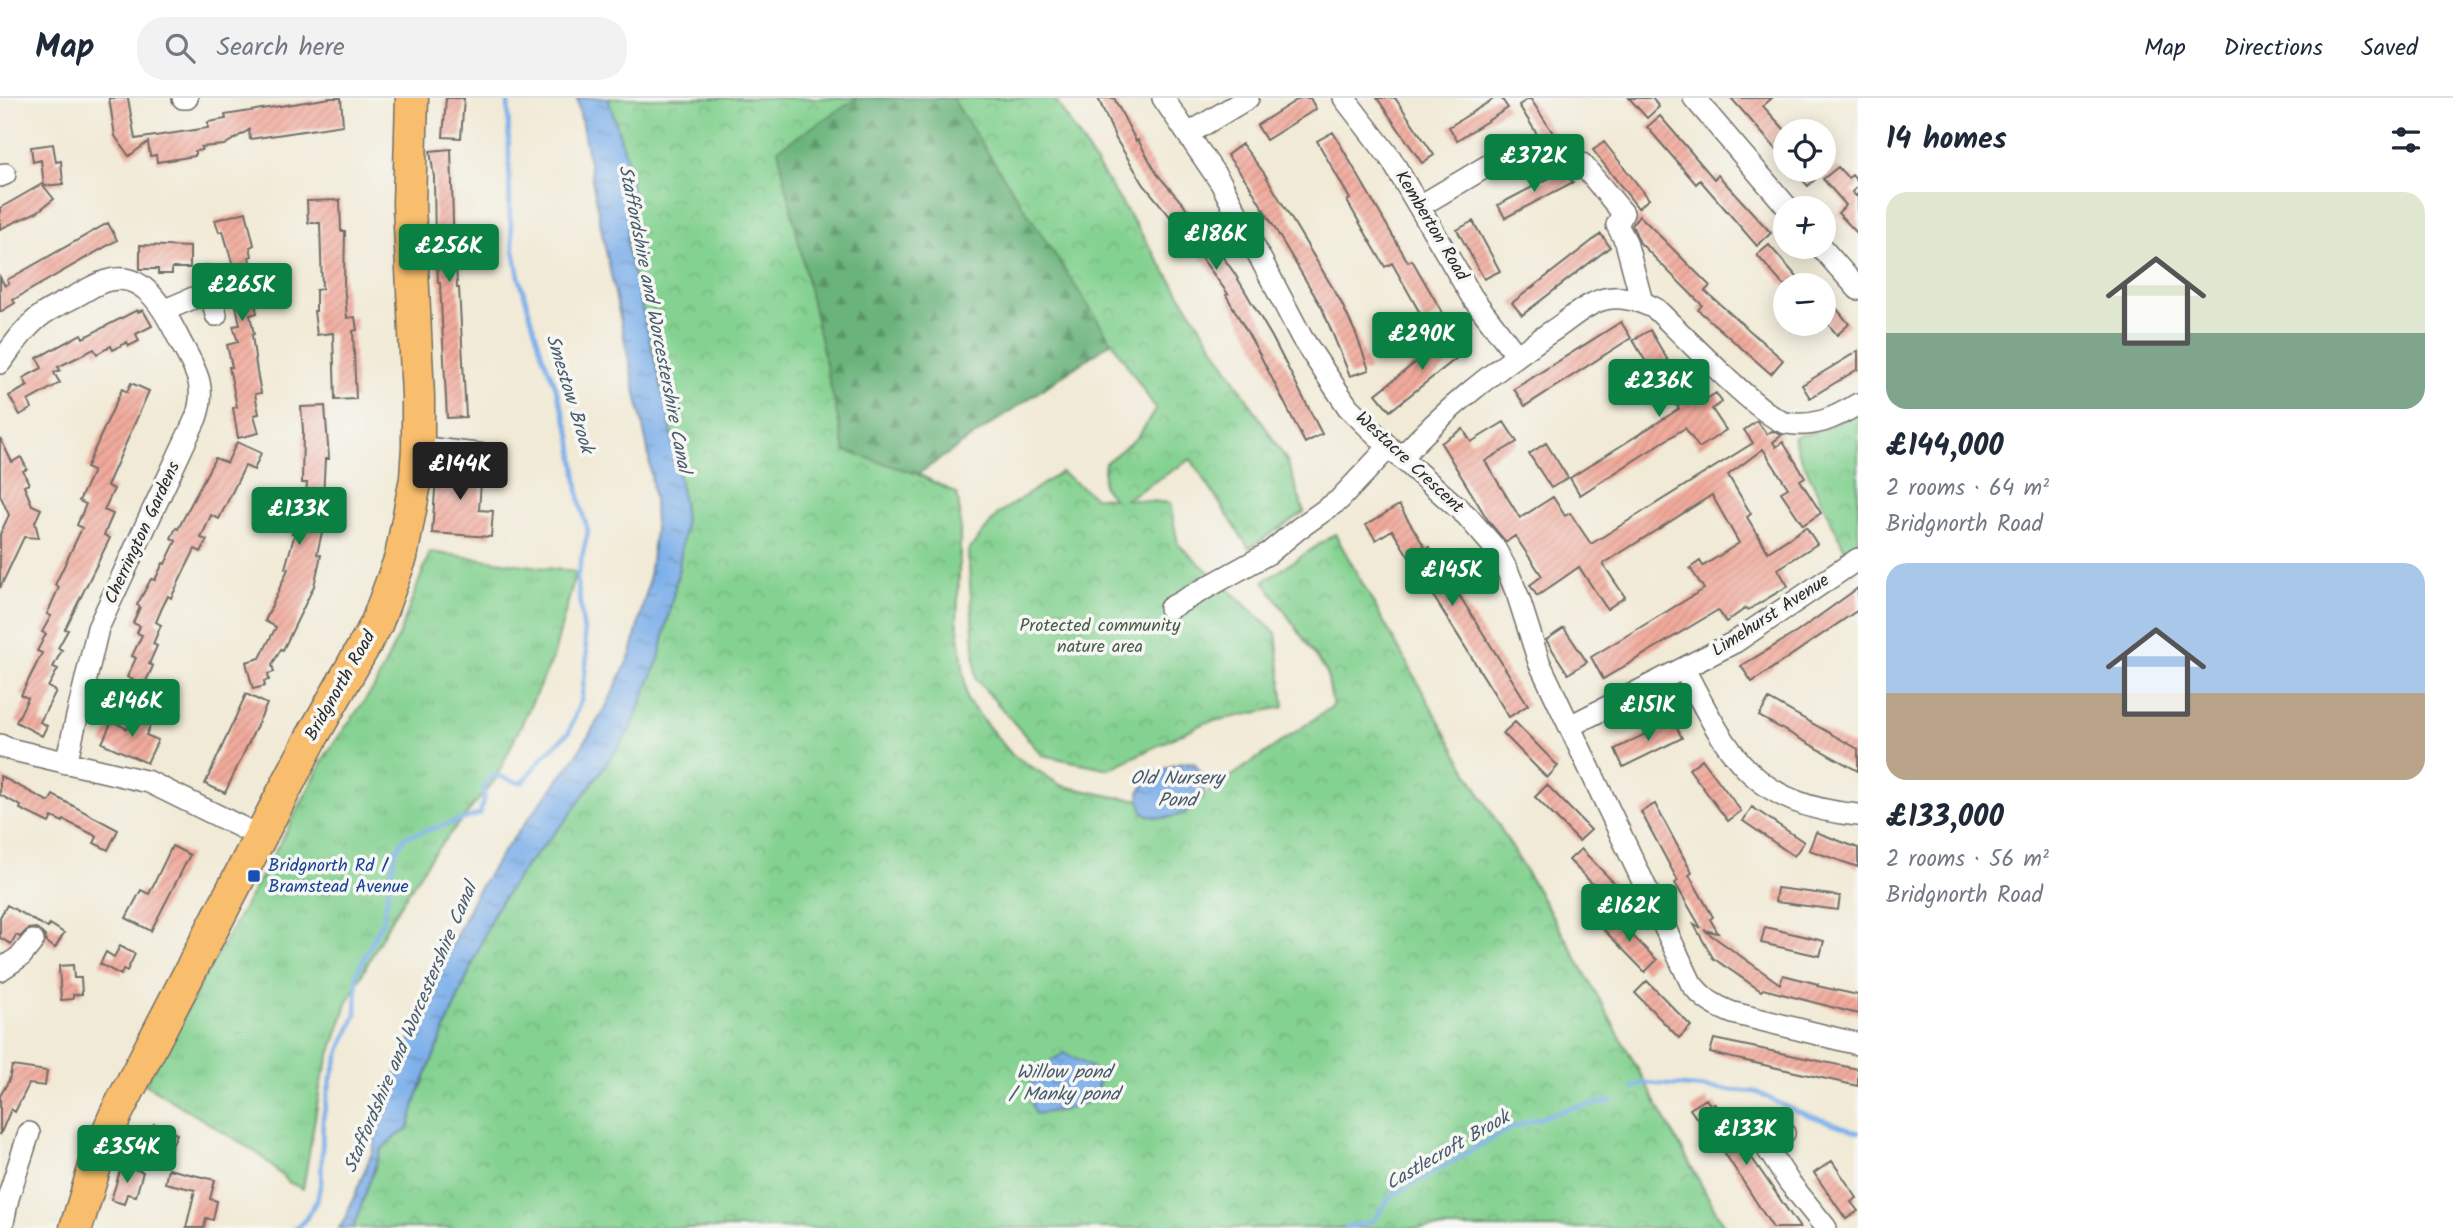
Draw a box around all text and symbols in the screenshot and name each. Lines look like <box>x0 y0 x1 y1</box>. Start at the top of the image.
search box <box>137 17 627 80</box>
text: Map <box>35 22 95 75</box>
text: Search here <box>217 27 345 69</box>
icon: search <box>161 29 199 67</box>
text: Map <box>2144 29 2186 68</box>
text: Directions <box>2224 29 2323 68</box>
text: Saved <box>2361 29 2418 68</box>
text: 14 homes <box>1886 116 2007 164</box>
map controls <box>1773 119 1836 336</box>
button: locate <box>1773 119 1836 182</box>
icon: filters <box>2387 121 2425 159</box>
pin: £372K <box>1485 134 1583 194</box>
text: £372K <box>1500 139 1568 175</box>
water label: Staffordshire and Worcestershire Canal <box>609 163 699 479</box>
street label: Kemberton Road <box>1386 165 1476 288</box>
button: + <box>1773 196 1836 259</box>
pin: £186K <box>1167 212 1265 272</box>
text: £186K <box>1184 217 1248 253</box>
pin: £256K <box>400 225 498 284</box>
text: £256K <box>415 229 483 265</box>
icon: home <box>2093 238 2219 364</box>
pin: £265K <box>193 264 291 323</box>
text: £265K <box>208 268 276 304</box>
button: − <box>1773 273 1836 336</box>
pin: £290K <box>1373 313 1471 372</box>
text: £290K <box>1388 317 1456 353</box>
water label: Smestow Brook <box>537 331 602 460</box>
pin: £236K <box>1610 360 1708 419</box>
text: £236K <box>1624 364 1694 400</box>
street label: Westacre Crescent <box>1348 405 1471 522</box>
text: £144,000 <box>1886 423 2004 471</box>
pin: £144K <box>411 442 509 502</box>
text: £144K <box>429 447 491 483</box>
street label: Cherrington Gardens <box>97 457 189 609</box>
text: 2 rooms · 64 m² <box>1886 471 2049 507</box>
pin: £133K <box>250 488 348 547</box>
text: £133K <box>268 492 330 528</box>
text: Bridgnorth Road <box>1886 507 2043 543</box>
pin: £145K <box>1403 548 1501 608</box>
text: £145K <box>1421 553 1483 589</box>
street label: Limehurst Avenue <box>1706 567 1836 665</box>
icon: home <box>2093 609 2219 735</box>
park label: Protected community nature area <box>1020 612 1181 662</box>
street label: Bridgnorth Road <box>298 625 385 746</box>
pin: £146K <box>83 680 181 739</box>
text: £146K <box>101 684 163 720</box>
pin: £151K <box>1599 684 1697 743</box>
text: £151K <box>1620 688 1676 724</box>
water label: Old Nursery Pond <box>1130 764 1227 816</box>
text: £133,000 <box>1886 794 2004 842</box>
text: 2 rooms · 56 m² <box>1886 842 2049 878</box>
place label: Bridgnorth Rd / Bramstead Avenue <box>268 852 409 902</box>
marker: Bridgnorth Rd / Bramstead Avenue <box>246 868 262 884</box>
water label: Staffordshire and Worcestershire Canal <box>336 875 487 1178</box>
text: Bridgnorth Road <box>1886 878 2043 914</box>
pin: £162K <box>1580 884 1678 944</box>
text: £162K <box>1597 889 1661 925</box>
water label: Willow pond / Manky pond <box>1008 1058 1124 1110</box>
water label: Castlecroft Brook <box>1380 1102 1518 1199</box>
pin: £133K <box>1697 1108 1795 1167</box>
text: £133K <box>1715 1112 1777 1148</box>
pin: £354K <box>78 1126 176 1185</box>
text: £354K <box>93 1130 161 1166</box>

